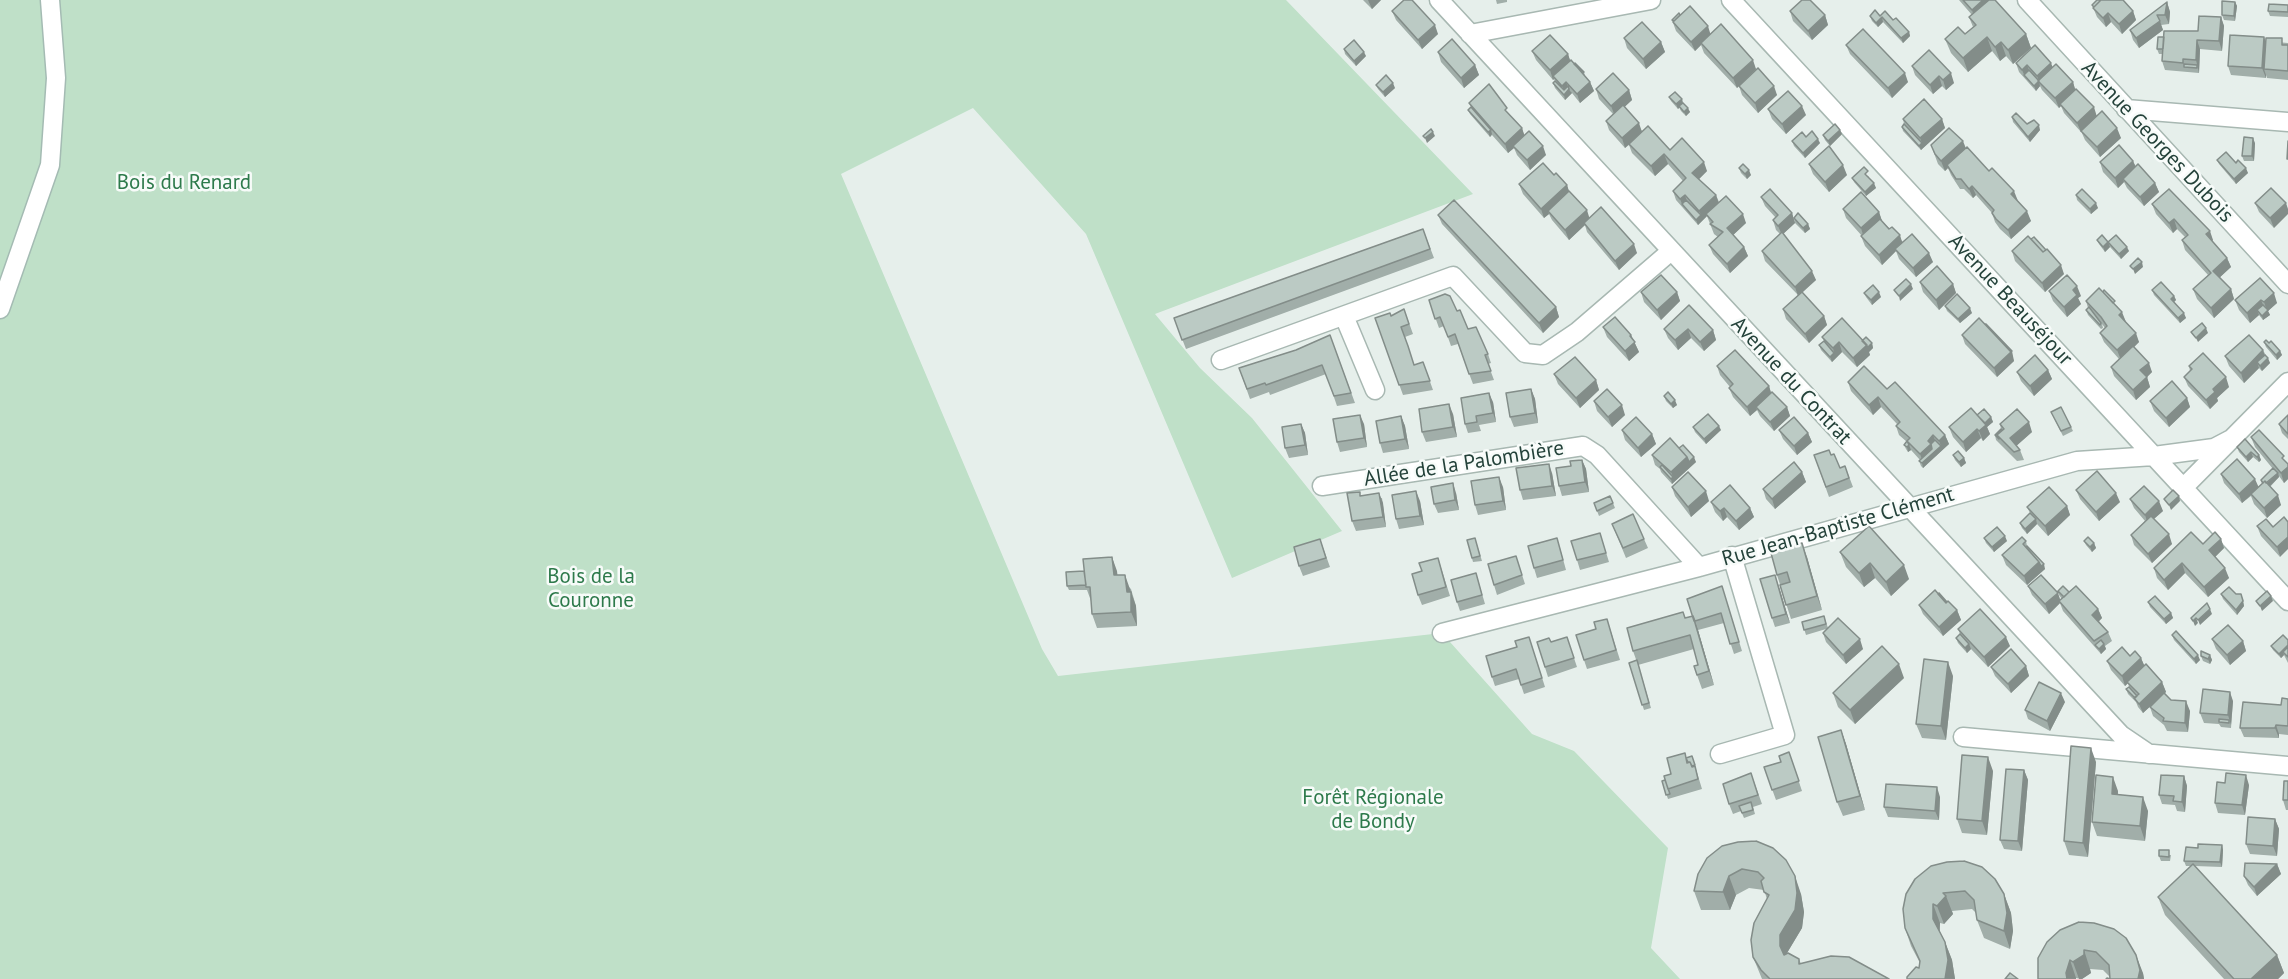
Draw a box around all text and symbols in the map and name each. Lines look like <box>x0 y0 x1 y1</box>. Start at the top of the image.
street label: Avenue Georges Dubois <box>2076 56 2238 228</box>
park label: Bois du Renard <box>117 170 251 196</box>
street label: Avenue Beauséjour <box>1943 229 2077 371</box>
street label: Avenue du Contrat <box>1725 312 1857 450</box>
street label: Allée de la Palombière <box>1362 436 1566 492</box>
street label: Rue Jean-Baptiste Clément <box>1719 482 1957 572</box>
park label: Bois de la Couronne <box>547 564 635 614</box>
park label: Forêt Régionale de Bondy <box>1302 785 1444 835</box>

